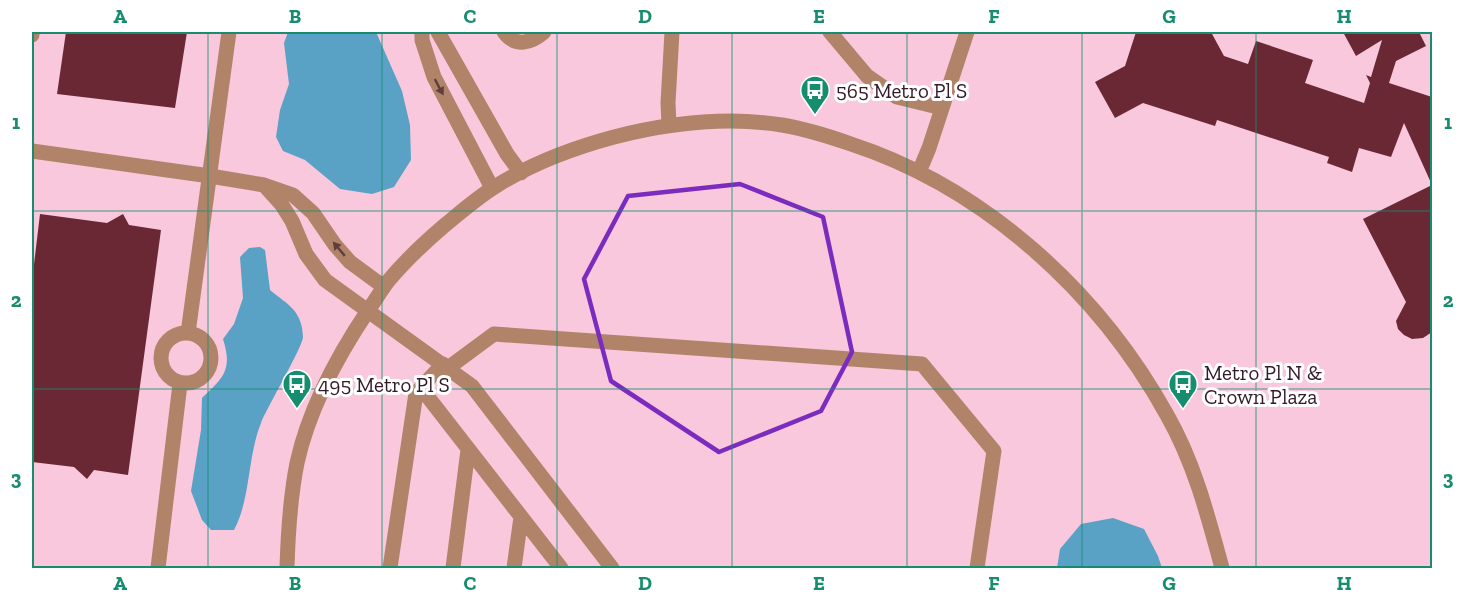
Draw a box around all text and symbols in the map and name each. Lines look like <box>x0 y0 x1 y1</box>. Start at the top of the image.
text: A <box>113 4 127 28</box>
text: B <box>289 4 301 28</box>
text: C <box>464 4 477 28</box>
text: D <box>638 4 652 28</box>
text: E <box>813 4 825 28</box>
text: F <box>988 4 1000 28</box>
text: G <box>1162 4 1176 28</box>
text: H <box>1336 4 1352 28</box>
bus stop icon: 565 Metro Pl S <box>799 74 831 116</box>
one-way arrow <box>434 78 444 95</box>
place label: 565 Metro Pl S <box>836 78 967 103</box>
text: 1 <box>12 110 20 134</box>
text: 1 <box>1444 110 1452 134</box>
one-way arrow <box>333 242 346 257</box>
text: 2 <box>11 288 22 312</box>
text: 2 <box>1443 288 1454 312</box>
place label: Metro Pl N & Crown Plaza <box>1204 360 1322 409</box>
bus stop icon: 495 Metro Pl S <box>281 368 313 410</box>
bus stop icon: Metro Pl N & Crown Plaza <box>1167 368 1199 410</box>
place label: 495 Metro Pl S <box>318 372 450 397</box>
text: 3 <box>11 466 22 490</box>
text: 3 <box>1443 466 1454 490</box>
text: A <box>113 571 127 595</box>
text: B <box>289 571 301 595</box>
text: C <box>464 571 477 595</box>
text: D <box>638 571 652 595</box>
text: E <box>813 571 825 595</box>
text: F <box>988 571 1000 595</box>
text: G <box>1162 571 1176 595</box>
text: H <box>1336 571 1352 595</box>

